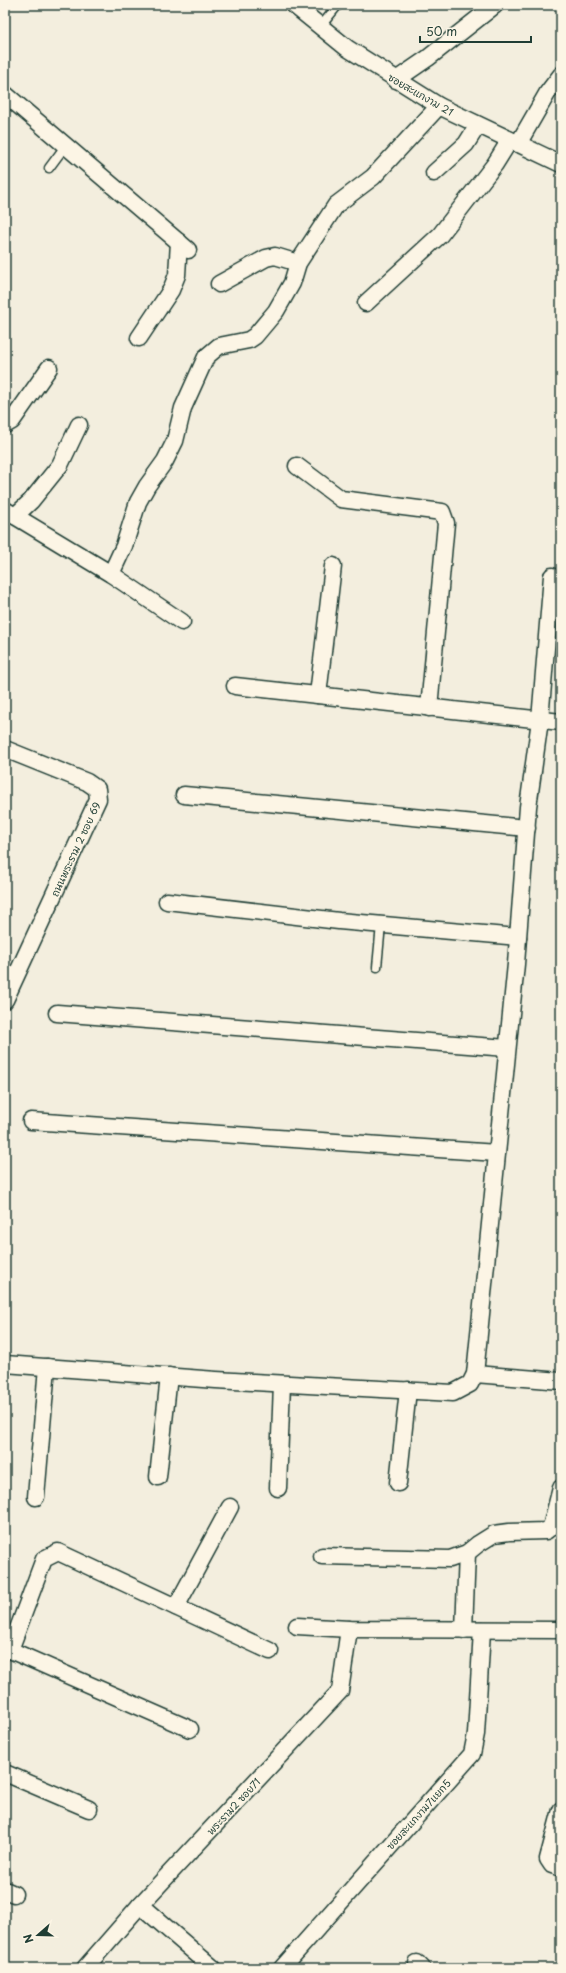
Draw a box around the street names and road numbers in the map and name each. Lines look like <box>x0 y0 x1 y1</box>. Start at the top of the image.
street label: ซอยสะแกงาม 21 <box>385 69 457 119</box>
street label: ถนนพระราม 2 ซอย 69 <box>47 799 103 899</box>
street label: พระราม2 ซอย71 <box>203 1774 263 1838</box>
street label: ซอยสะแกงาม7แยก5 <box>382 1776 454 1852</box>

